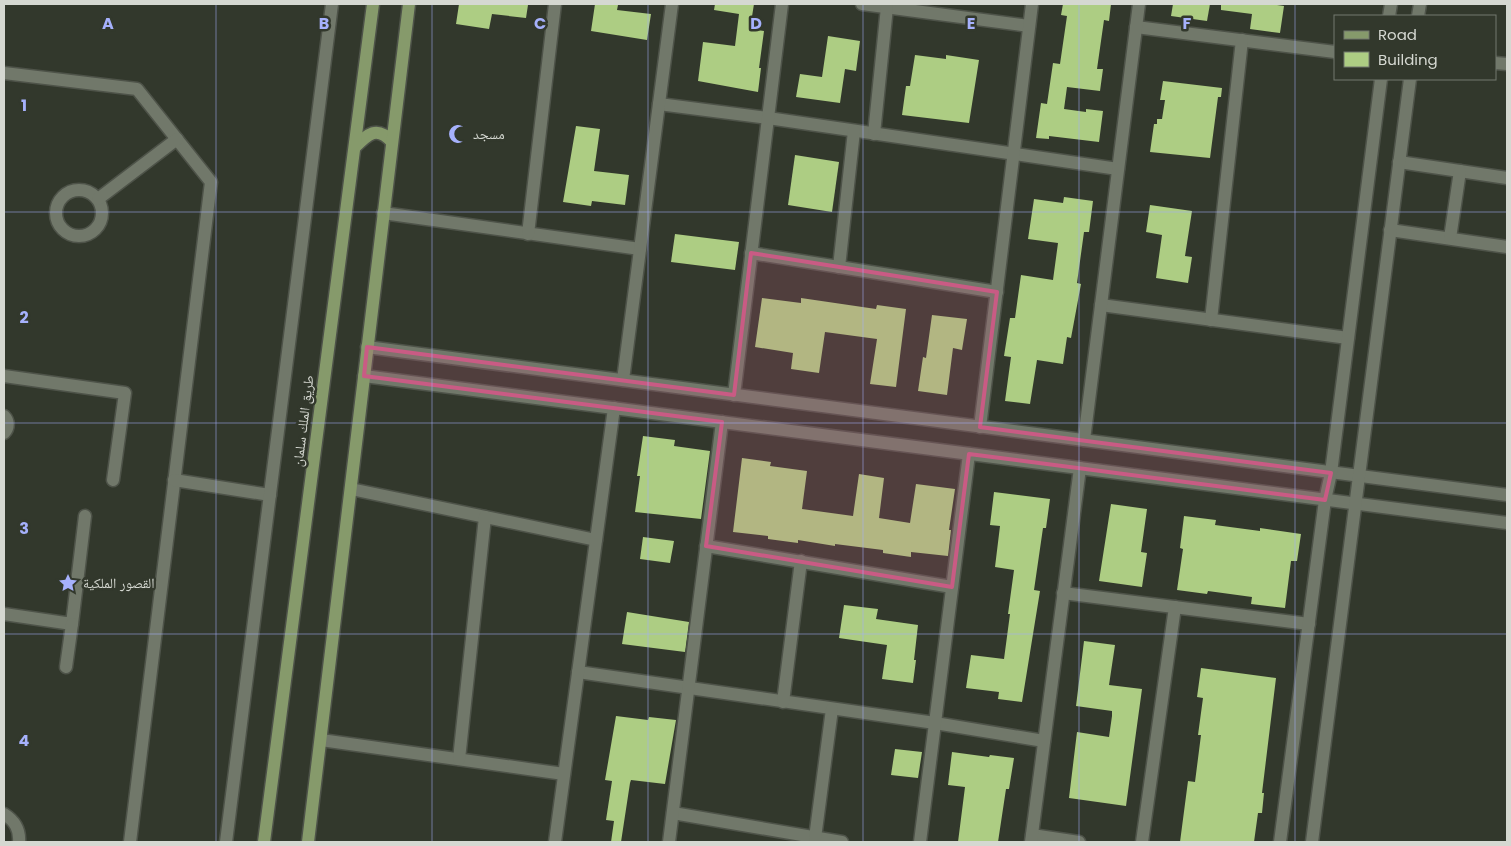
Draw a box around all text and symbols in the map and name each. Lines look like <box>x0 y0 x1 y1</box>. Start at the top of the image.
text: A <box>102 12 114 35</box>
text: B <box>319 12 329 35</box>
text: C <box>534 12 546 35</box>
text: D <box>750 12 762 35</box>
text: E <box>967 12 975 35</box>
text: F <box>1183 12 1192 35</box>
legend <box>1334 15 1496 80</box>
text: Road <box>1378 24 1417 45</box>
text: Building <box>1378 49 1438 70</box>
text: 1 <box>21 94 27 117</box>
mosque icon: مسجد <box>447 123 469 145</box>
place label: مسجد <box>473 124 505 144</box>
text: 2 <box>19 306 29 329</box>
street label: طريق الملك سلمان <box>287 374 319 468</box>
text: 3 <box>19 517 29 540</box>
place icon: القصور الملكية <box>57 572 79 594</box>
place label: القصور الملكية <box>83 573 155 593</box>
text: 4 <box>19 729 30 752</box>

